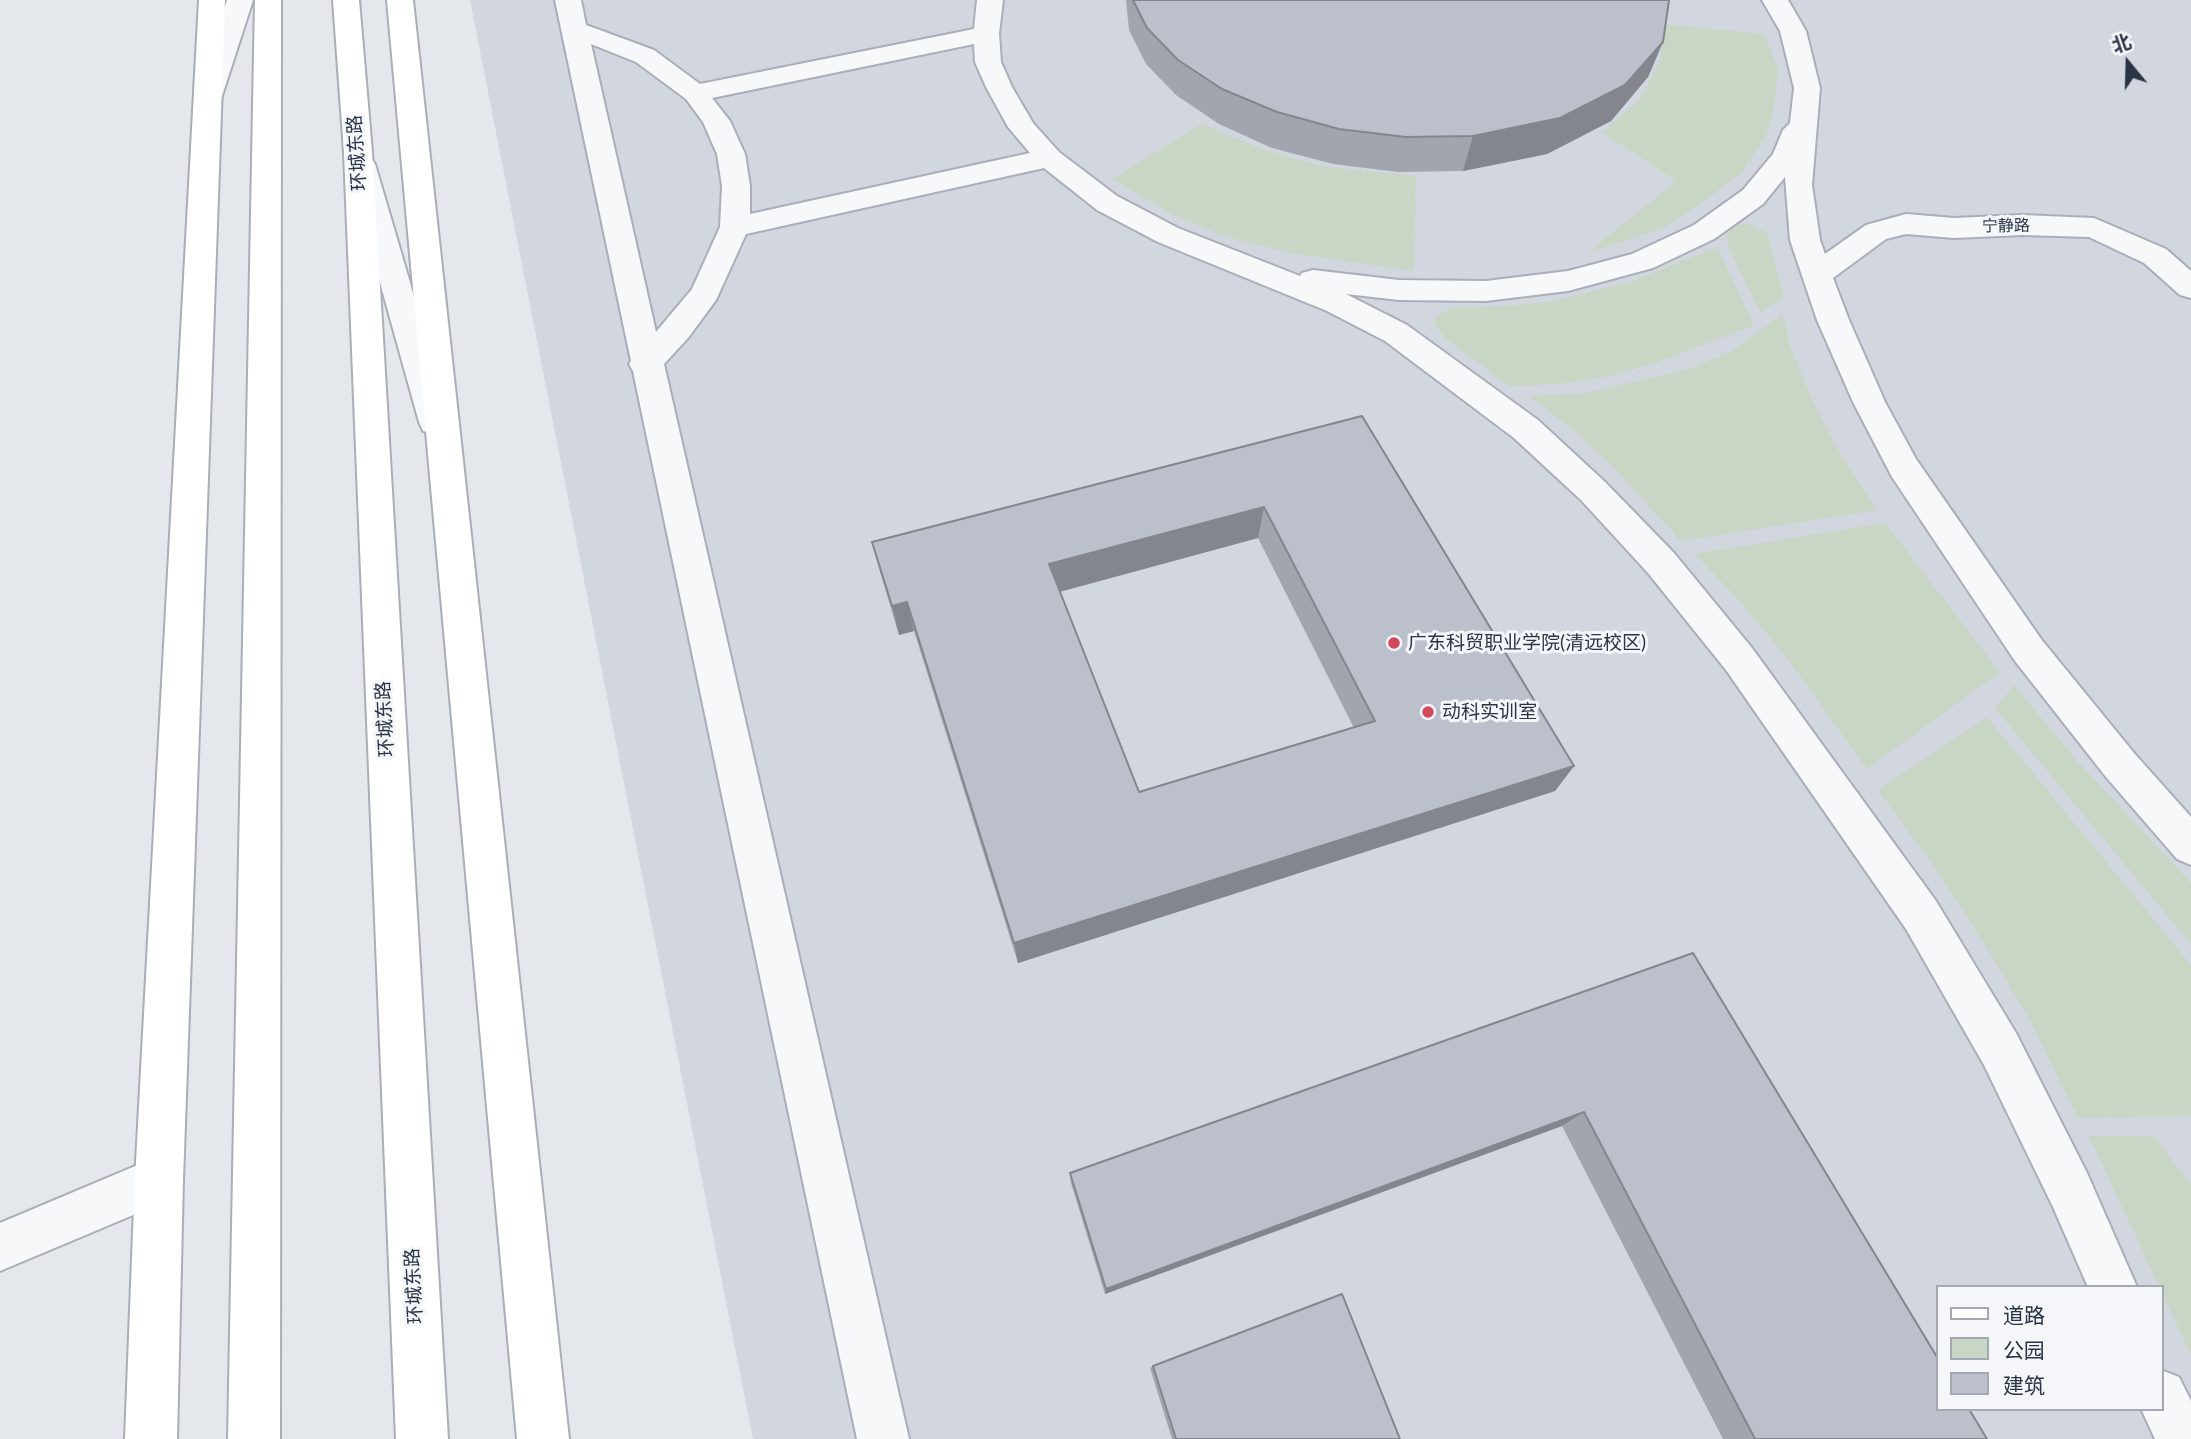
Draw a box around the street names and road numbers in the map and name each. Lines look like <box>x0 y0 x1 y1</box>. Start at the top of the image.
street label: 环城东路 <box>343 114 371 192</box>
street label: 宁静路 <box>1982 216 2030 236</box>
street label: 环城东路 <box>372 680 398 758</box>
street label: 环城东路 <box>401 1247 427 1325</box>

